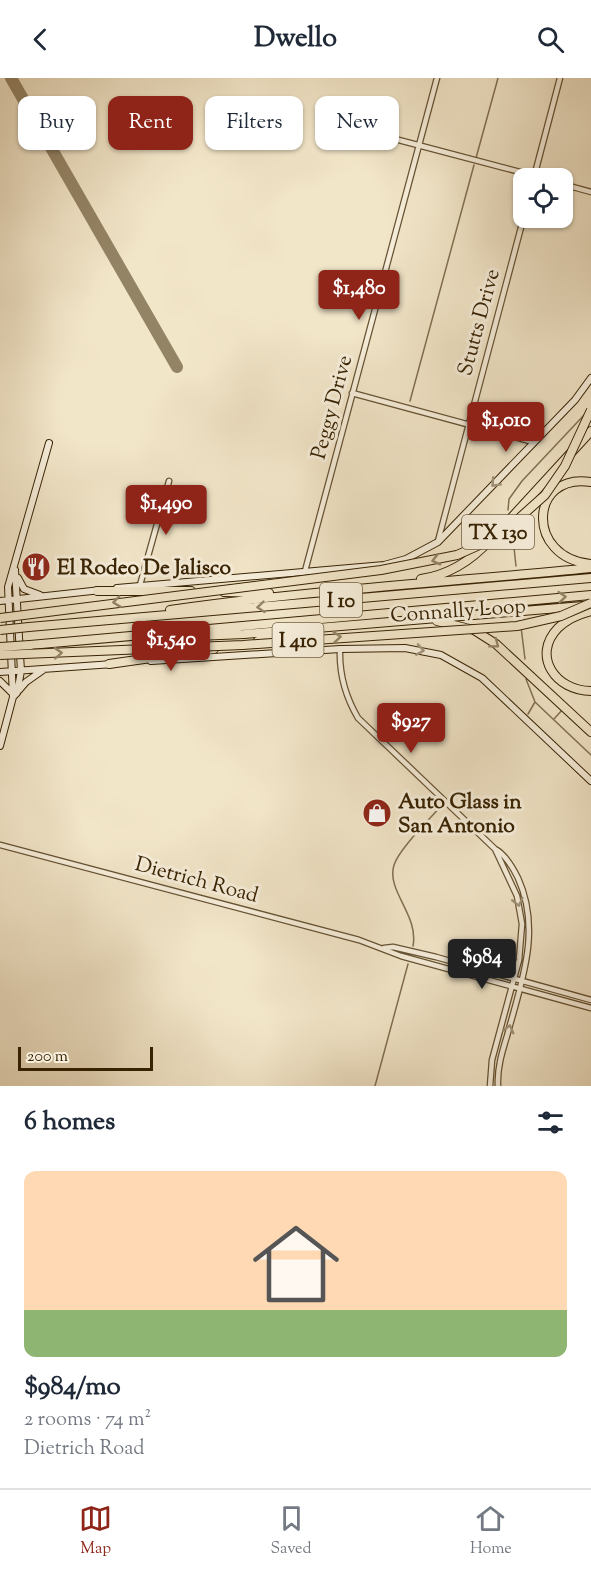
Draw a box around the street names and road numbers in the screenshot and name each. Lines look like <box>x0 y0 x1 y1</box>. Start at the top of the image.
street label: Stutts Drive <box>451 266 509 379</box>
street label: Peggy Drive <box>305 352 361 463</box>
road number: TX 130 <box>462 515 534 549</box>
road number: I 10 <box>320 583 362 617</box>
street label: Connally Loop <box>389 592 527 632</box>
road number: I 410 <box>272 623 324 657</box>
street label: Dietrich Road <box>132 850 262 912</box>

